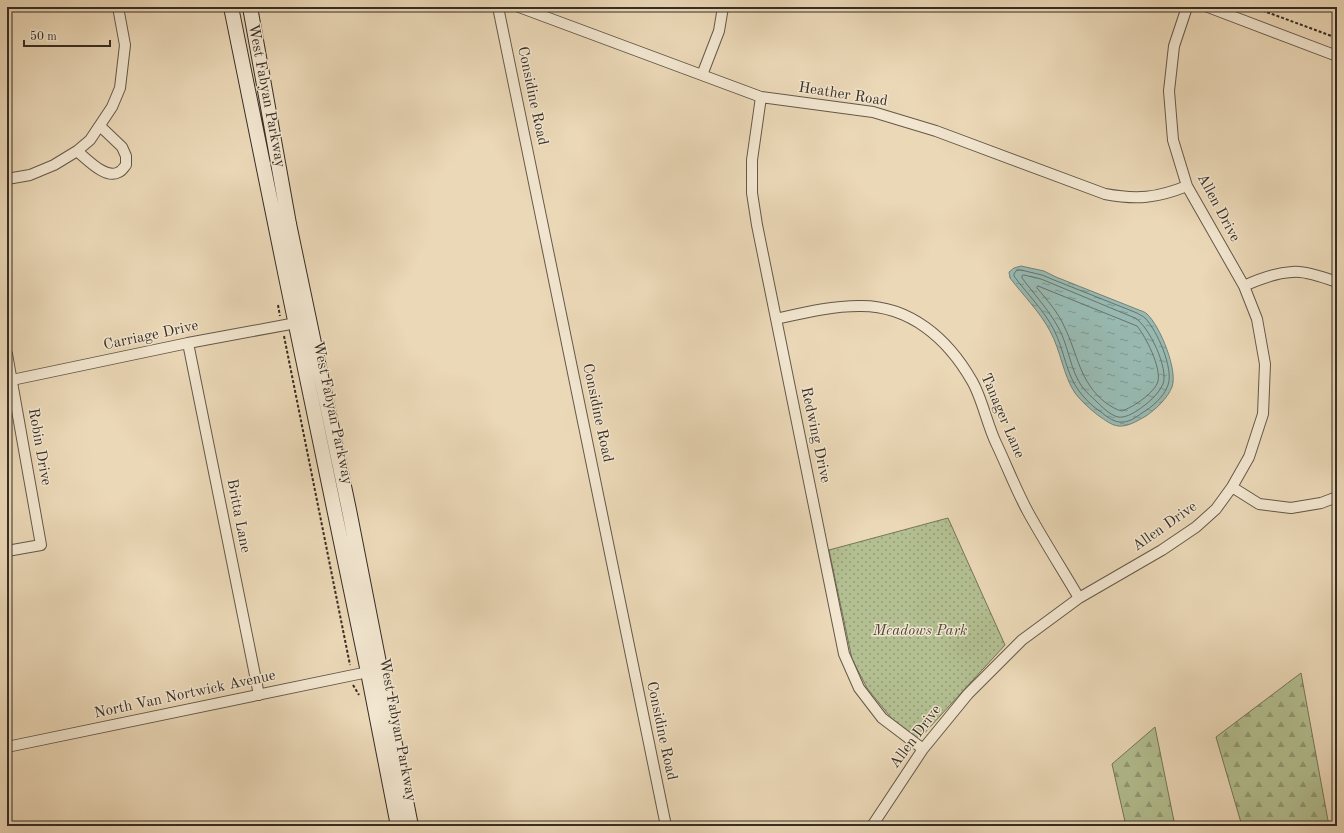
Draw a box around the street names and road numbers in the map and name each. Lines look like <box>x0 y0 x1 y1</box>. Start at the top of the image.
street label: West Fabyan Parkway <box>245 23 287 169</box>
street label: Considine Road <box>514 45 550 147</box>
street label: Heather Road <box>797 81 889 109</box>
street label: Allen Drive <box>1194 171 1242 245</box>
street label: Carriage Drive <box>102 319 200 353</box>
street label: West Fabyan Parkway <box>309 340 355 486</box>
street label: Considine Road <box>579 362 615 464</box>
street label: Tanager Lane <box>977 371 1027 461</box>
street label: Redwing Drive <box>798 386 833 484</box>
street label: Robin Drive <box>25 407 53 487</box>
street label: Britta Lane <box>223 478 253 554</box>
street label: Allen Drive <box>1130 499 1200 555</box>
street label: West Fabyan Parkway <box>376 657 418 803</box>
street label: North Van Nortwick Avenue <box>93 668 277 722</box>
street label: Considine Road <box>643 680 679 782</box>
street label: Allen Drive <box>888 703 945 771</box>

